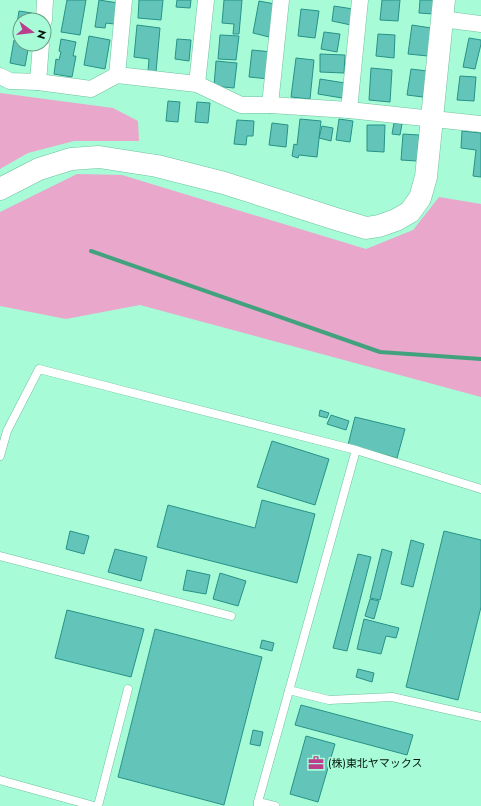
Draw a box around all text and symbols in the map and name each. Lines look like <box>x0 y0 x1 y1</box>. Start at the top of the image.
north arrow <box>12 12 52 52</box>
text: N <box>33 28 51 41</box>
office icon: (株)東北ヤマックス <box>307 754 325 772</box>
place label: (株)東北ヤマックス <box>328 755 423 771</box>

